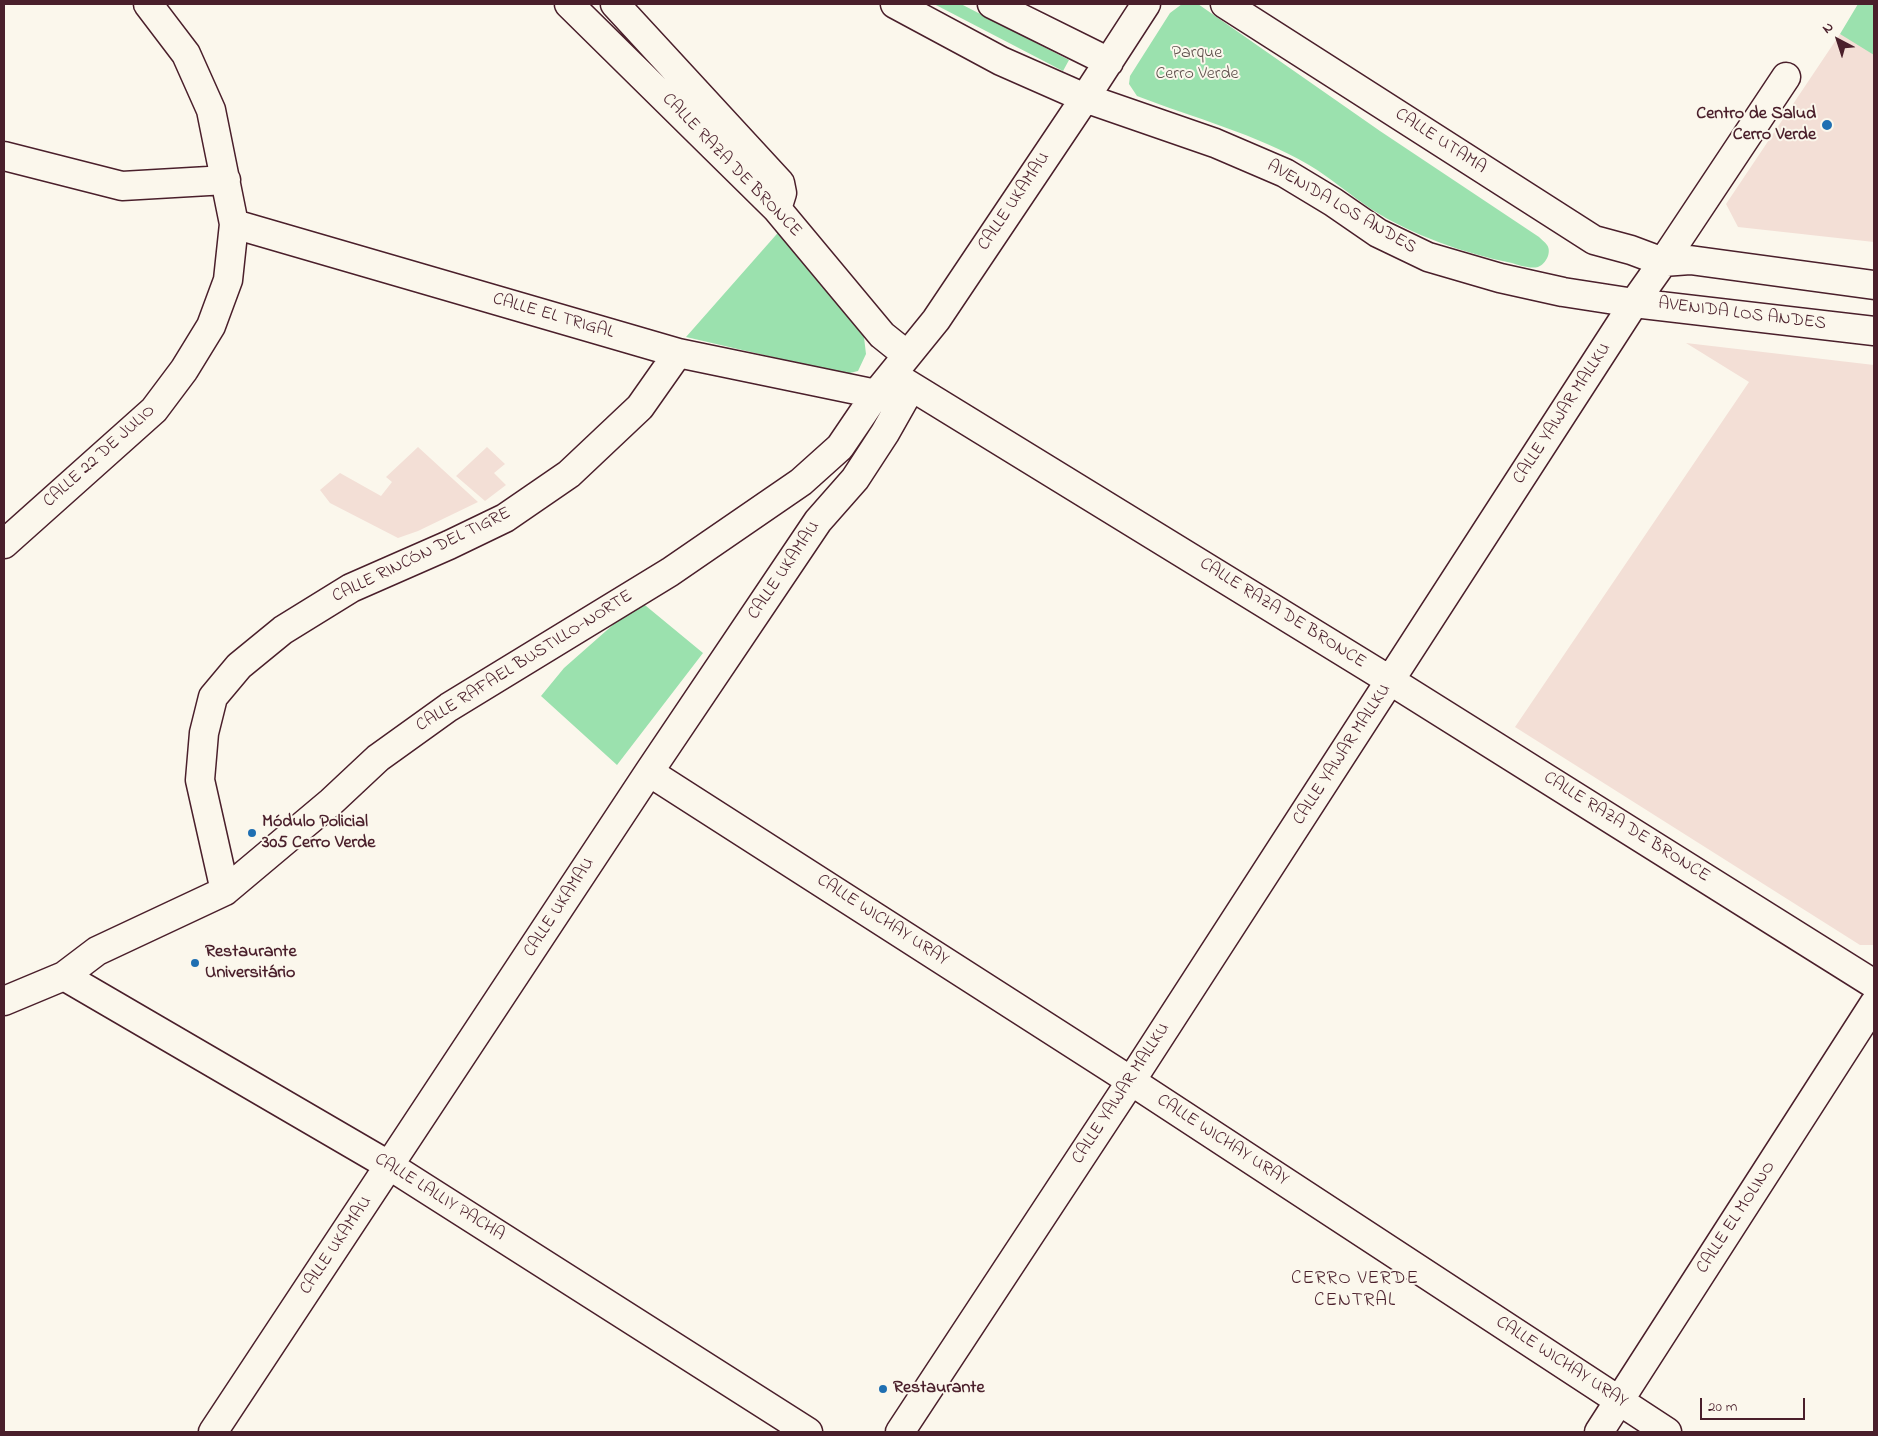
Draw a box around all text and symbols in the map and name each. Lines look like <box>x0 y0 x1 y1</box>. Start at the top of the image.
north arrow <box>1813 15 1863 65</box>
text: N <box>1818 17 1838 39</box>
park label: Parque Cerro Verde <box>1155 43 1239 86</box>
street label: CALLE RAZA DE BRONCE <box>656 89 806 243</box>
street label: CALLE UTAMA <box>1390 104 1490 180</box>
place label: Centro de Salud Cerro Verde <box>1696 104 1816 146</box>
marker: Centro de Salud Cerro Verde <box>1820 118 1834 132</box>
street label: CALLE UKAMAU <box>974 149 1056 255</box>
street label: AVENIDA LOS ANDES <box>1262 156 1420 260</box>
street label: CALLE EL TRIGAL <box>490 289 616 345</box>
street label: AVENIDA LOS ANDES <box>1657 294 1827 336</box>
street label: CALLE YAWAR MALLKU <box>1509 339 1617 489</box>
street label: CALLE 22 DE JULIO <box>39 401 161 513</box>
street label: CALLE RINCÓN DEL TIGRE <box>329 503 515 609</box>
street label: CALLE UKAMAU <box>744 518 826 624</box>
street label: CALLE RAZA DE BRONCE <box>1195 554 1369 674</box>
street label: CALLE RAFAEL BUSTILLO-NORTE <box>413 586 637 738</box>
street label: CALLE YAWAR MALLKU <box>1289 680 1397 830</box>
street label: CALLE RAZA DE BRONCE <box>1539 768 1713 888</box>
place label: Módulo Policial 305 Cerro Verde <box>262 812 375 854</box>
marker: Módulo Policial 305 Cerro Verde <box>246 827 258 839</box>
street label: CALLE UKAMAU <box>520 854 600 962</box>
street label: CALLE WICHAY URAY <box>812 870 952 972</box>
place label: Restaurante Universitário <box>205 942 296 984</box>
marker: Restaurante Universitário <box>189 957 201 969</box>
street label: CALLE YAWAR MALLKU <box>1068 1019 1176 1169</box>
street label: CALLE WICHAY URAY <box>1152 1090 1292 1192</box>
street label: CALLE LALLIY PACHA <box>370 1149 508 1247</box>
street label: CALLE EL MOLINO <box>1693 1158 1781 1278</box>
street label: CALLE UKAMAU <box>296 1193 378 1299</box>
district label: CERRO VERDE CENTRAL <box>1290 1269 1420 1313</box>
street label: CALLE WICHAY URAY <box>1491 1312 1631 1414</box>
place label: Restaurante <box>893 1378 984 1400</box>
marker: Restaurante <box>877 1383 889 1395</box>
scale bar <box>1703 1388 1808 1420</box>
text: 20 m <box>1708 1396 1737 1418</box>

